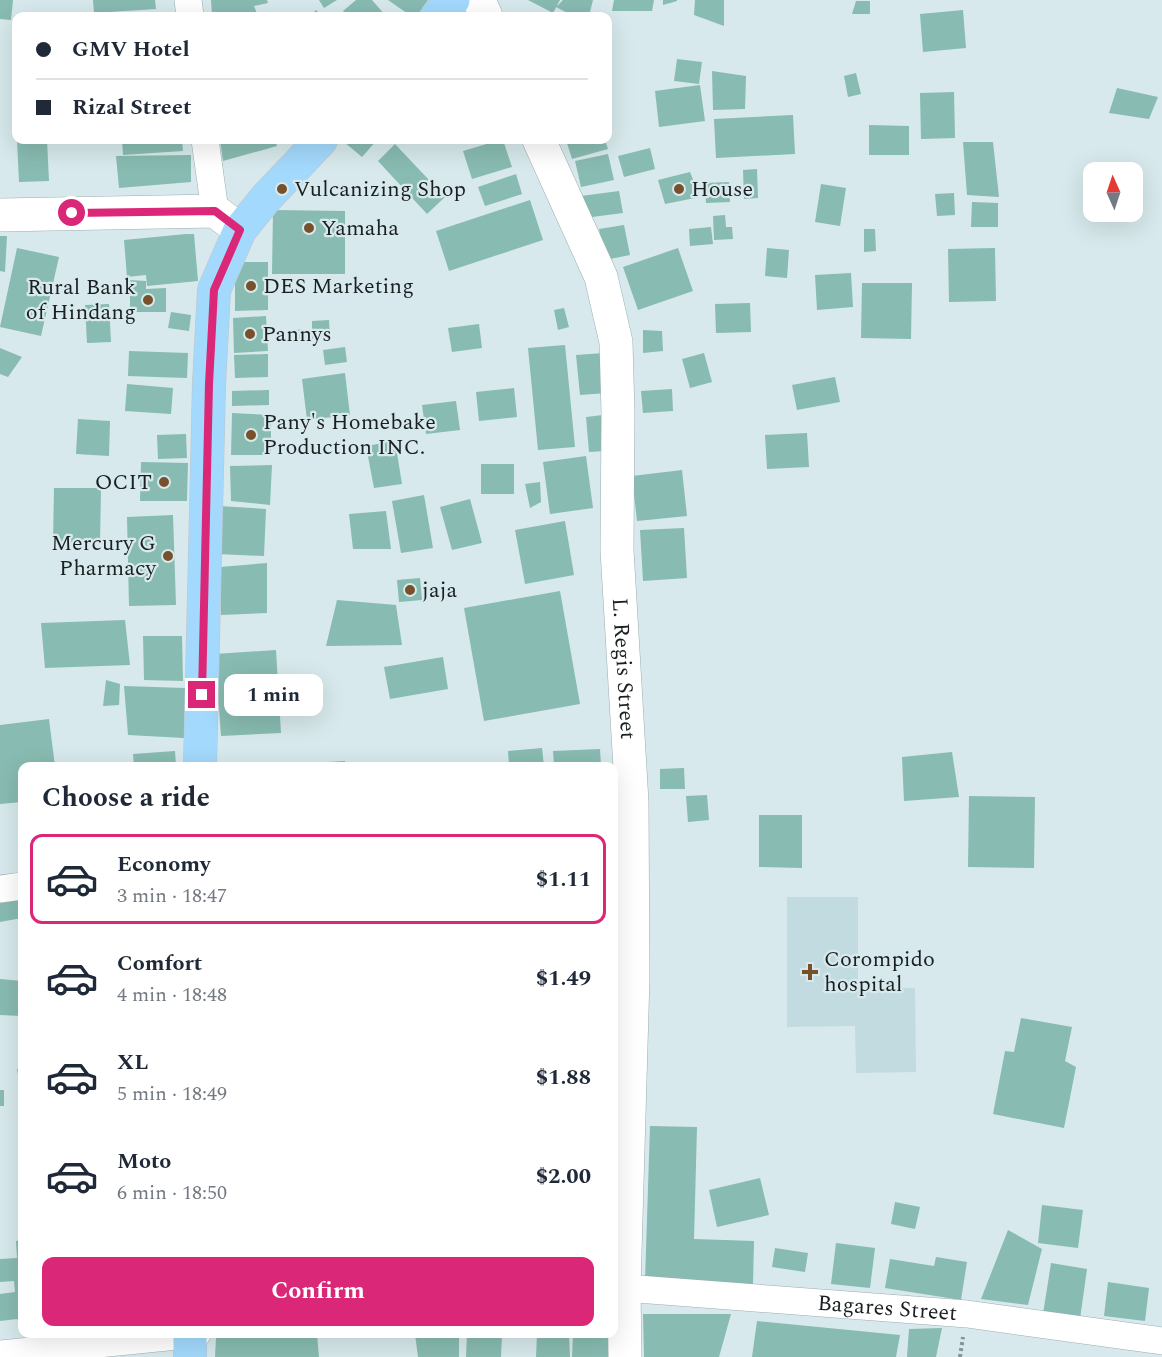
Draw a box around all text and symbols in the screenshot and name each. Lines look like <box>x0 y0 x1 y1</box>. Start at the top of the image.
text: GMV Hotel <box>72 33 190 66</box>
text: Rizal Street <box>72 91 191 124</box>
north arrow <box>1083 162 1143 222</box>
map controls <box>1083 162 1143 222</box>
place label: Vulcanizing Shop <box>294 173 466 206</box>
place label: House <box>691 173 753 206</box>
marker: Vulcanizing Shop <box>275 182 289 196</box>
marker: House <box>672 182 686 196</box>
route start <box>58 199 85 226</box>
place label: Yamaha <box>321 212 399 245</box>
marker: Yamaha <box>302 221 316 235</box>
place label: DES Marketing <box>263 270 414 303</box>
place label: Rural Bank of Hindang <box>26 271 136 329</box>
marker: DES Marketing <box>244 279 258 293</box>
marker: Rural Bank of Hindang <box>141 293 155 307</box>
place label: Pannys <box>262 318 332 351</box>
marker: Pannys <box>243 327 257 341</box>
place label: Pany's Homebake Production INC. <box>263 406 436 464</box>
marker: Pany's Homebake Production INC. <box>244 428 258 442</box>
place label: OCIT <box>95 466 152 499</box>
marker: OCIT <box>157 475 171 489</box>
place label: Mercury G Pharmacy <box>51 527 157 585</box>
marker: Mercury G Pharmacy <box>161 549 175 563</box>
place label: jaja <box>422 574 458 607</box>
marker: jaja <box>403 583 417 597</box>
street label: L. Regis Street <box>603 597 645 741</box>
callout: 1 min <box>223 674 322 716</box>
text: 1 min <box>247 680 300 710</box>
route end <box>188 681 215 708</box>
text: Choose a ride <box>42 777 210 819</box>
text: Economy <box>117 848 210 881</box>
icon: car <box>45 852 99 906</box>
text: $1.11 <box>536 863 591 896</box>
text: 3 min · 18:47 <box>117 881 227 911</box>
place label: Corompido hospital <box>824 943 935 1001</box>
text: Comfort <box>117 947 202 980</box>
icon: car <box>45 951 99 1005</box>
text: $1.49 <box>536 962 591 995</box>
marker: Corompido hospital <box>801 963 819 981</box>
text: 4 min · 18:48 <box>117 980 227 1010</box>
text: XL <box>117 1046 148 1079</box>
icon: car <box>45 1050 99 1104</box>
text: $1.88 <box>536 1061 591 1094</box>
text: 5 min · 18:49 <box>117 1079 227 1109</box>
text: Moto <box>117 1145 171 1178</box>
icon: car <box>45 1149 99 1203</box>
text: $2.00 <box>536 1160 591 1193</box>
text: 6 min · 18:50 <box>117 1178 227 1208</box>
button: Confirm <box>42 1257 594 1326</box>
street label: Bagares Street <box>816 1286 958 1330</box>

